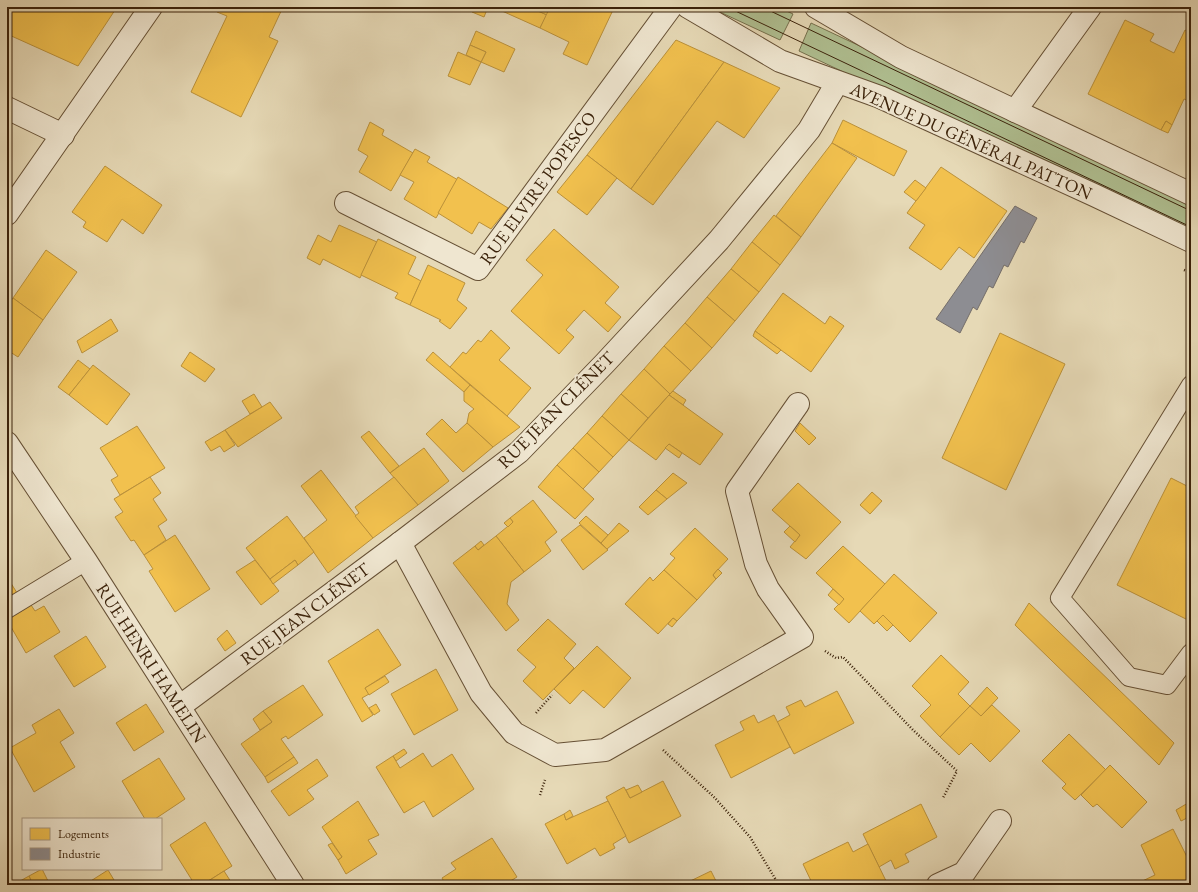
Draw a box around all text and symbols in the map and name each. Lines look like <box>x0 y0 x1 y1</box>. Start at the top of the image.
street label: AVENUE DU GÉNÉRAL PATTON <box>846 76 1096 205</box>
street label: RUE ELVIRE POPESCO <box>474 107 601 269</box>
street label: RUE JEAN CLÉNET <box>492 346 620 473</box>
street label: RUE JEAN CLÉNET <box>235 557 375 670</box>
street label: RUE HENRI HAMELIN <box>91 579 212 747</box>
legend <box>22 818 162 870</box>
text: Logements <box>58 826 109 842</box>
text: Industrie <box>58 846 100 862</box>

